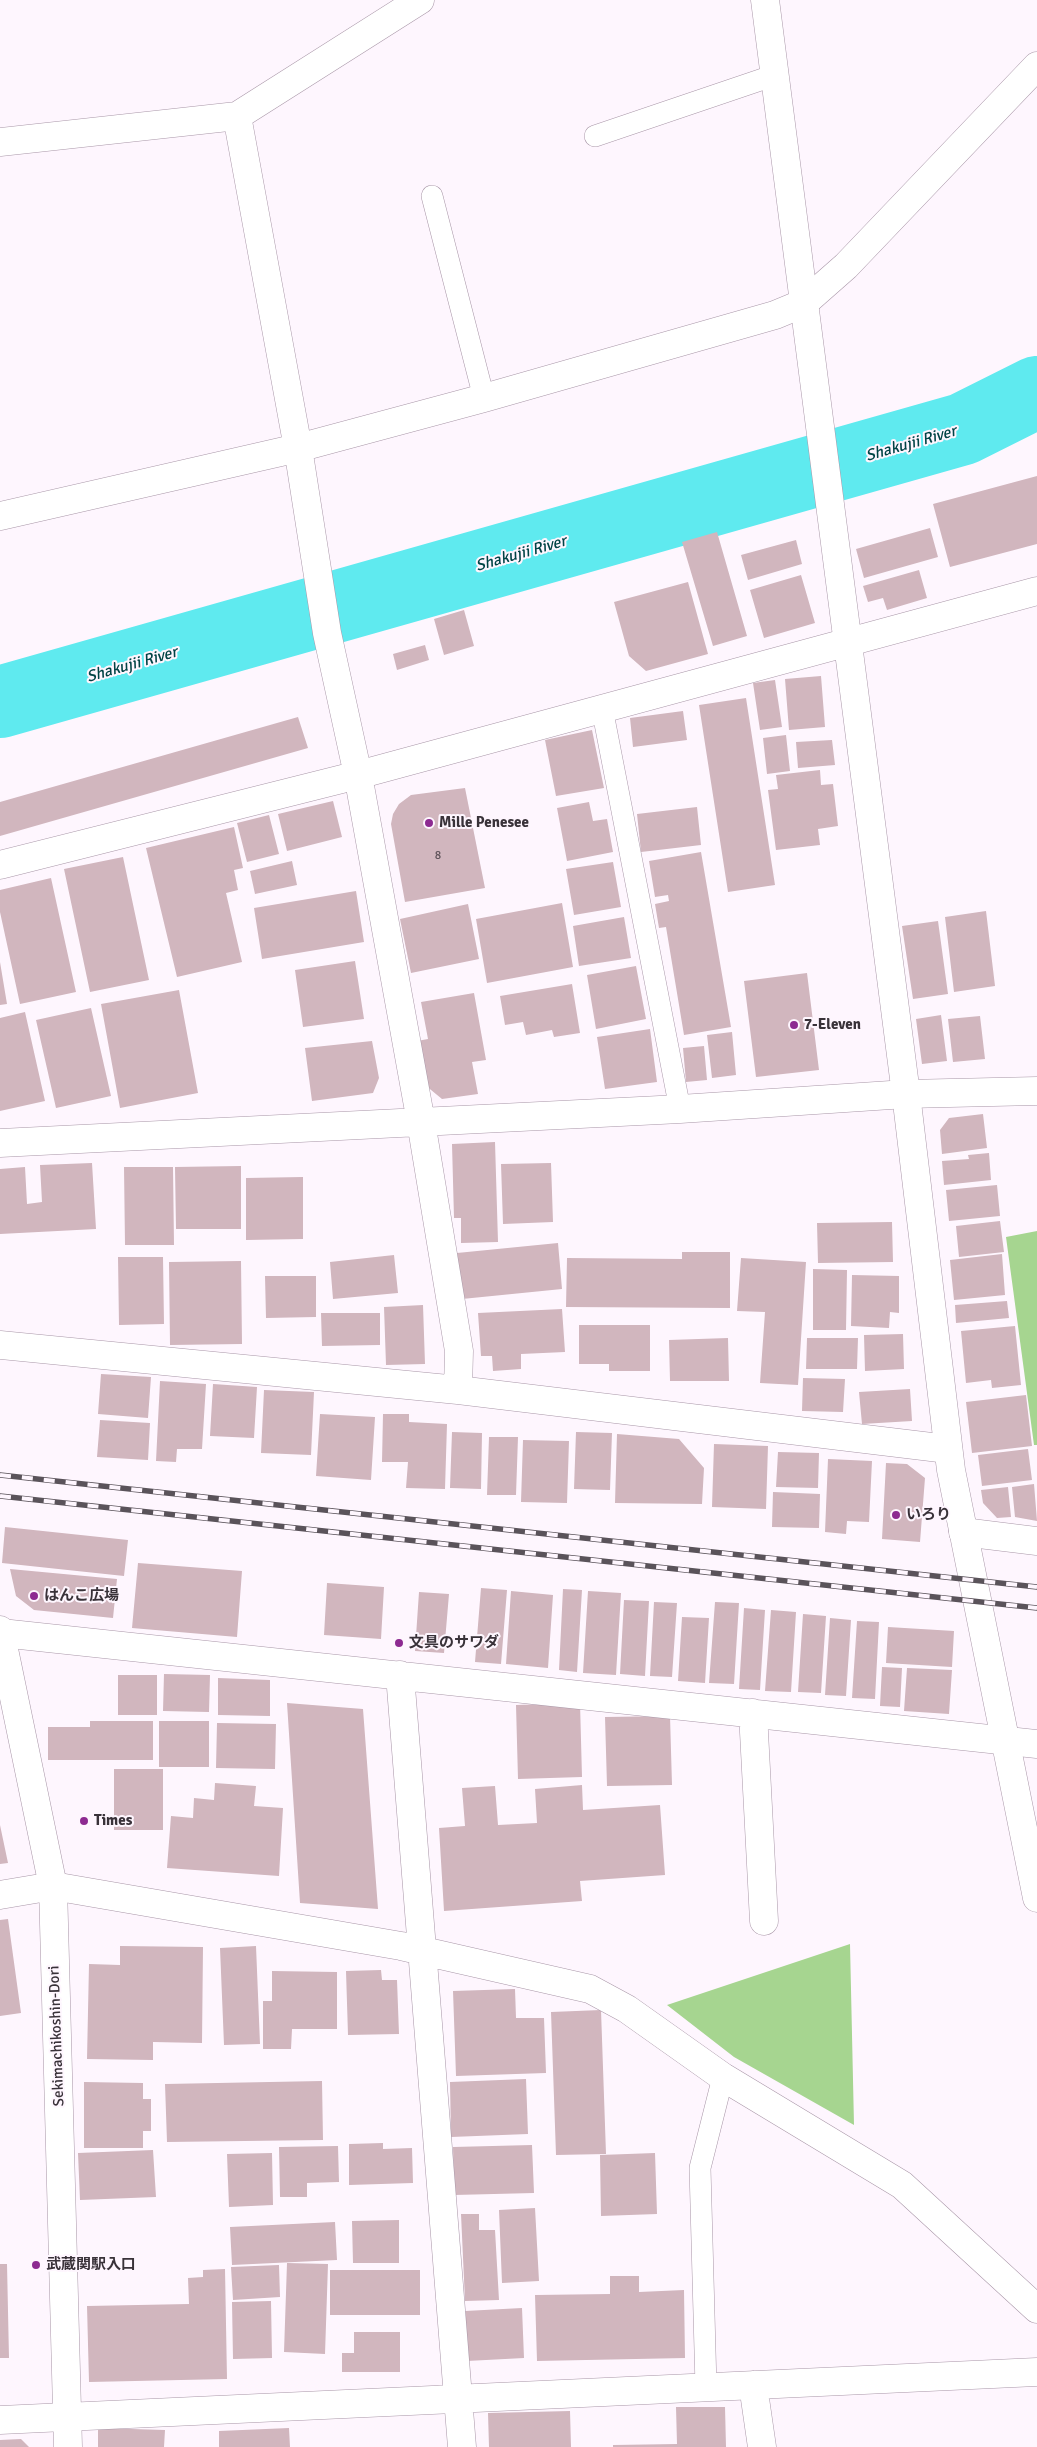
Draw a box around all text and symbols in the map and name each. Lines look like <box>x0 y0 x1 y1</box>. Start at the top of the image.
water label: Shakujii River <box>863 422 959 466</box>
water label: Shakujii River <box>473 532 569 576</box>
water label: Shakujii River <box>84 643 180 687</box>
place label: Mille Penesee <box>439 814 529 832</box>
marker: Mille Penesee <box>423 817 435 829</box>
house number: 8 <box>435 849 441 863</box>
place label: 7-Eleven <box>804 1016 861 1034</box>
marker: 7-Eleven <box>788 1019 800 1031</box>
place label: いろり <box>906 1506 951 1524</box>
marker: いろり <box>890 1509 902 1521</box>
place label: はんこ広場 <box>44 1587 119 1605</box>
marker: はんこ広場 <box>28 1590 40 1602</box>
place label: 文具のサワダ <box>409 1634 499 1652</box>
marker: 文具のサワダ <box>393 1637 405 1649</box>
place label: Times <box>94 1812 132 1830</box>
marker: Times <box>78 1815 90 1827</box>
street label: Sekimachikoshin-Dori <box>46 1965 68 2107</box>
place label: 武蔵関駅入口 <box>46 2256 136 2274</box>
marker: 武蔵関駅入口 <box>30 2259 42 2271</box>

